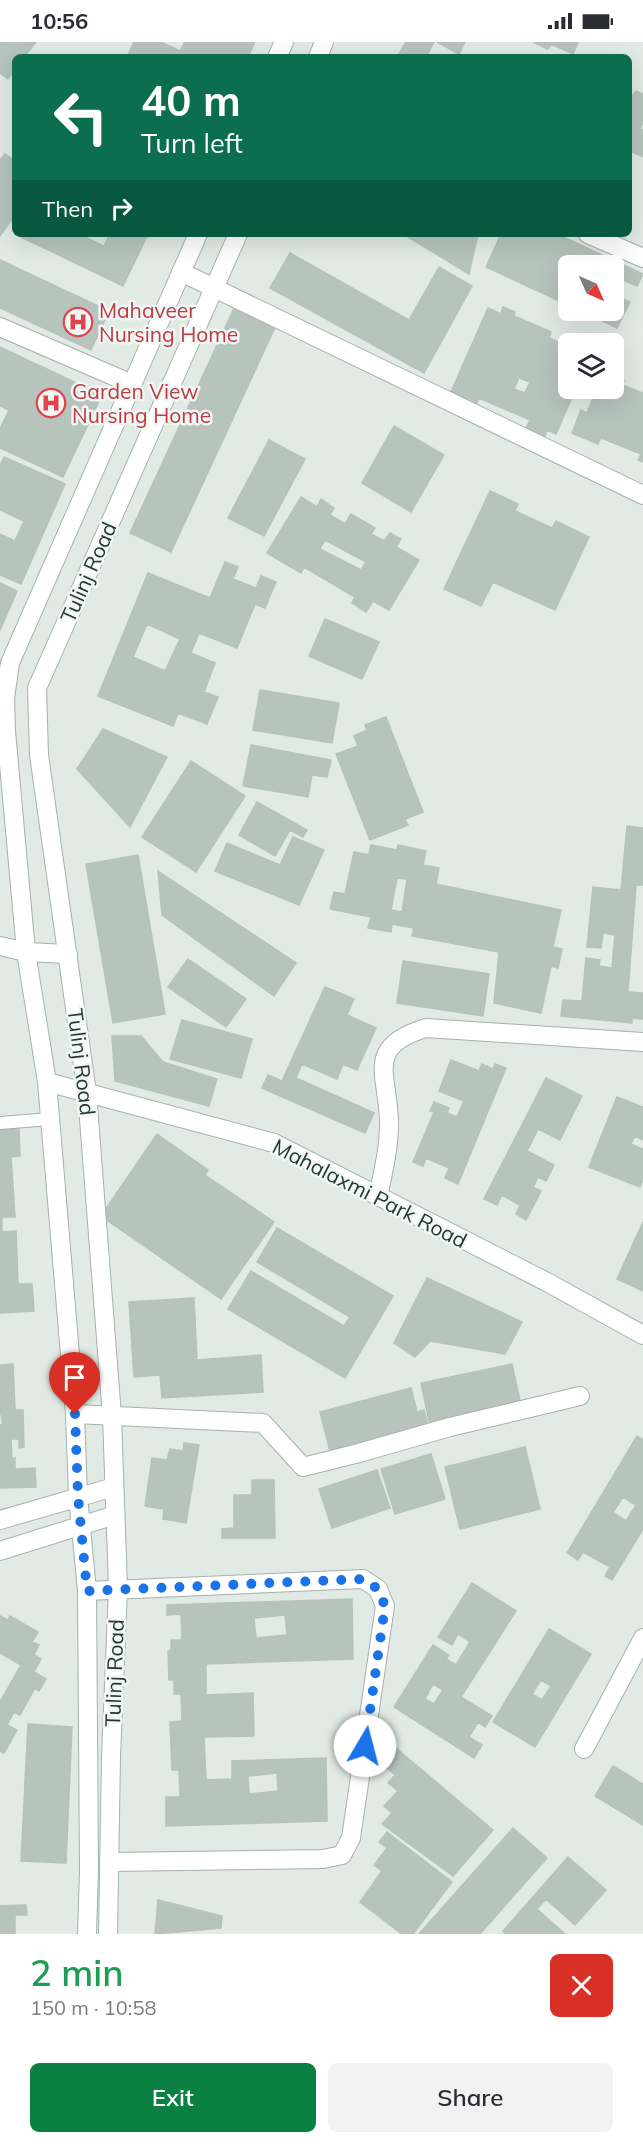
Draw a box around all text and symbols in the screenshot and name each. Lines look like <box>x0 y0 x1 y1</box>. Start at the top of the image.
text: 10:56 <box>30 7 88 35</box>
text: 40 m <box>141 74 241 127</box>
icon: left <box>42 78 120 156</box>
text: Turn left <box>141 126 243 160</box>
icon: right <box>105 192 138 225</box>
text: Then <box>42 195 93 223</box>
north arrow <box>558 255 624 321</box>
map controls <box>558 255 624 399</box>
place label: Mahaveer Nursing Home <box>99 297 238 347</box>
hospital icon: Mahaveer Nursing Home <box>62 306 94 338</box>
button: layers <box>558 333 624 399</box>
place label: Garden View Nursing Home <box>72 378 211 428</box>
hospital icon: Garden View Nursing Home <box>35 387 67 419</box>
street label: Tulinj Road <box>54 518 122 626</box>
street label: Tulinj Road <box>63 1007 101 1117</box>
street label: Mahalaxmi Park Road <box>269 1133 471 1253</box>
pin <box>49 1352 100 1414</box>
icon: arrive <box>58 1361 91 1394</box>
street label: Tulinj Road <box>99 1619 129 1727</box>
position arrow <box>333 1714 397 1778</box>
text: 2 min <box>30 1950 124 1995</box>
button: close <box>550 1954 613 2017</box>
text: 150 m · 10:58 <box>30 1995 156 2020</box>
button: Exit <box>30 2063 316 2132</box>
button: Share <box>328 2063 613 2132</box>

